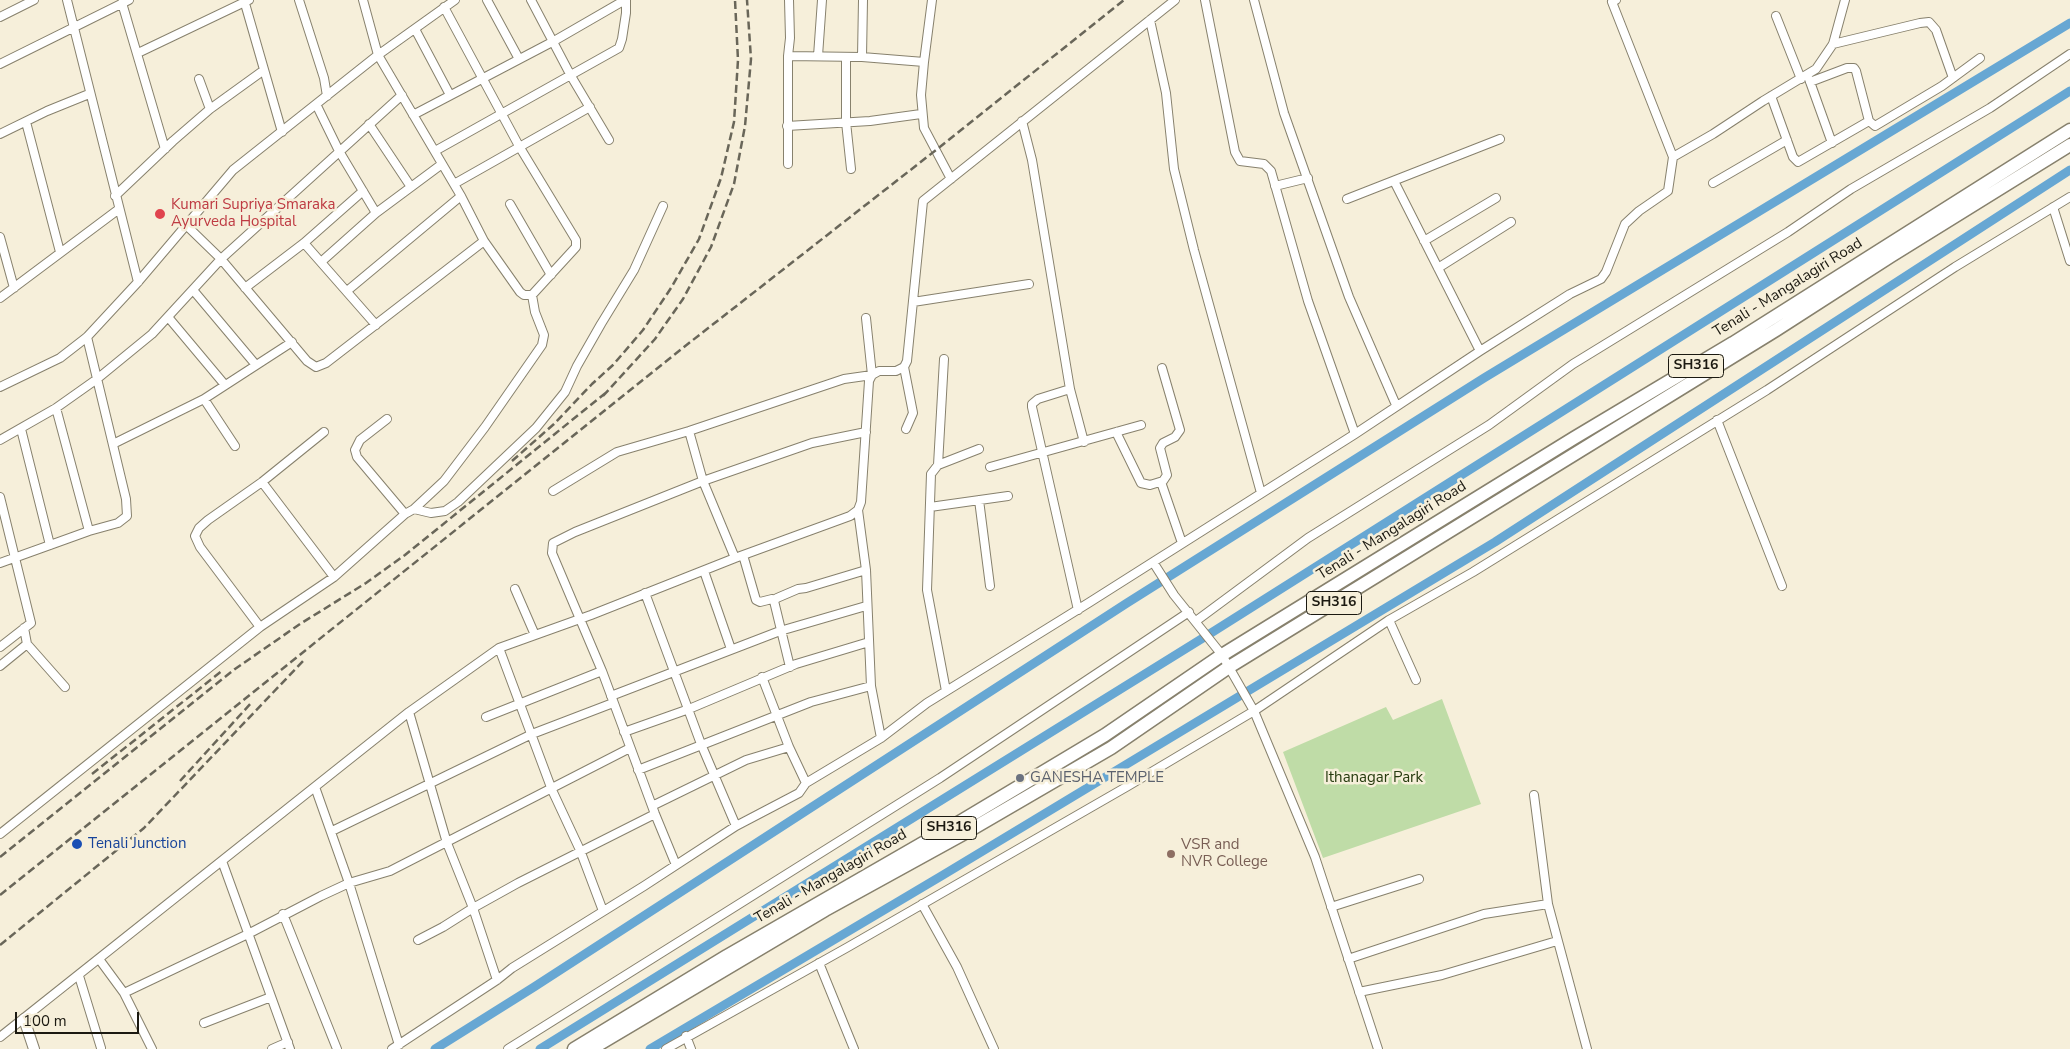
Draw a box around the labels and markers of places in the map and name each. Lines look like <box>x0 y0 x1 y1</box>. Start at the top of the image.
place label: Kumari Supriya Smaraka Ayurveda Hospital <box>171 196 335 231</box>
marker: Kumari Supriya Smaraka Ayurveda Hospital <box>153 207 167 221</box>
place label: GANESHA TEMPLE <box>1030 769 1164 787</box>
marker: GANESHA TEMPLE <box>1014 772 1026 784</box>
place label: Tenali Junction <box>88 835 186 853</box>
place label: VSR and NVR College <box>1181 836 1268 871</box>
marker: Tenali Junction <box>70 837 84 851</box>
marker: VSR and NVR College <box>1165 848 1177 860</box>

